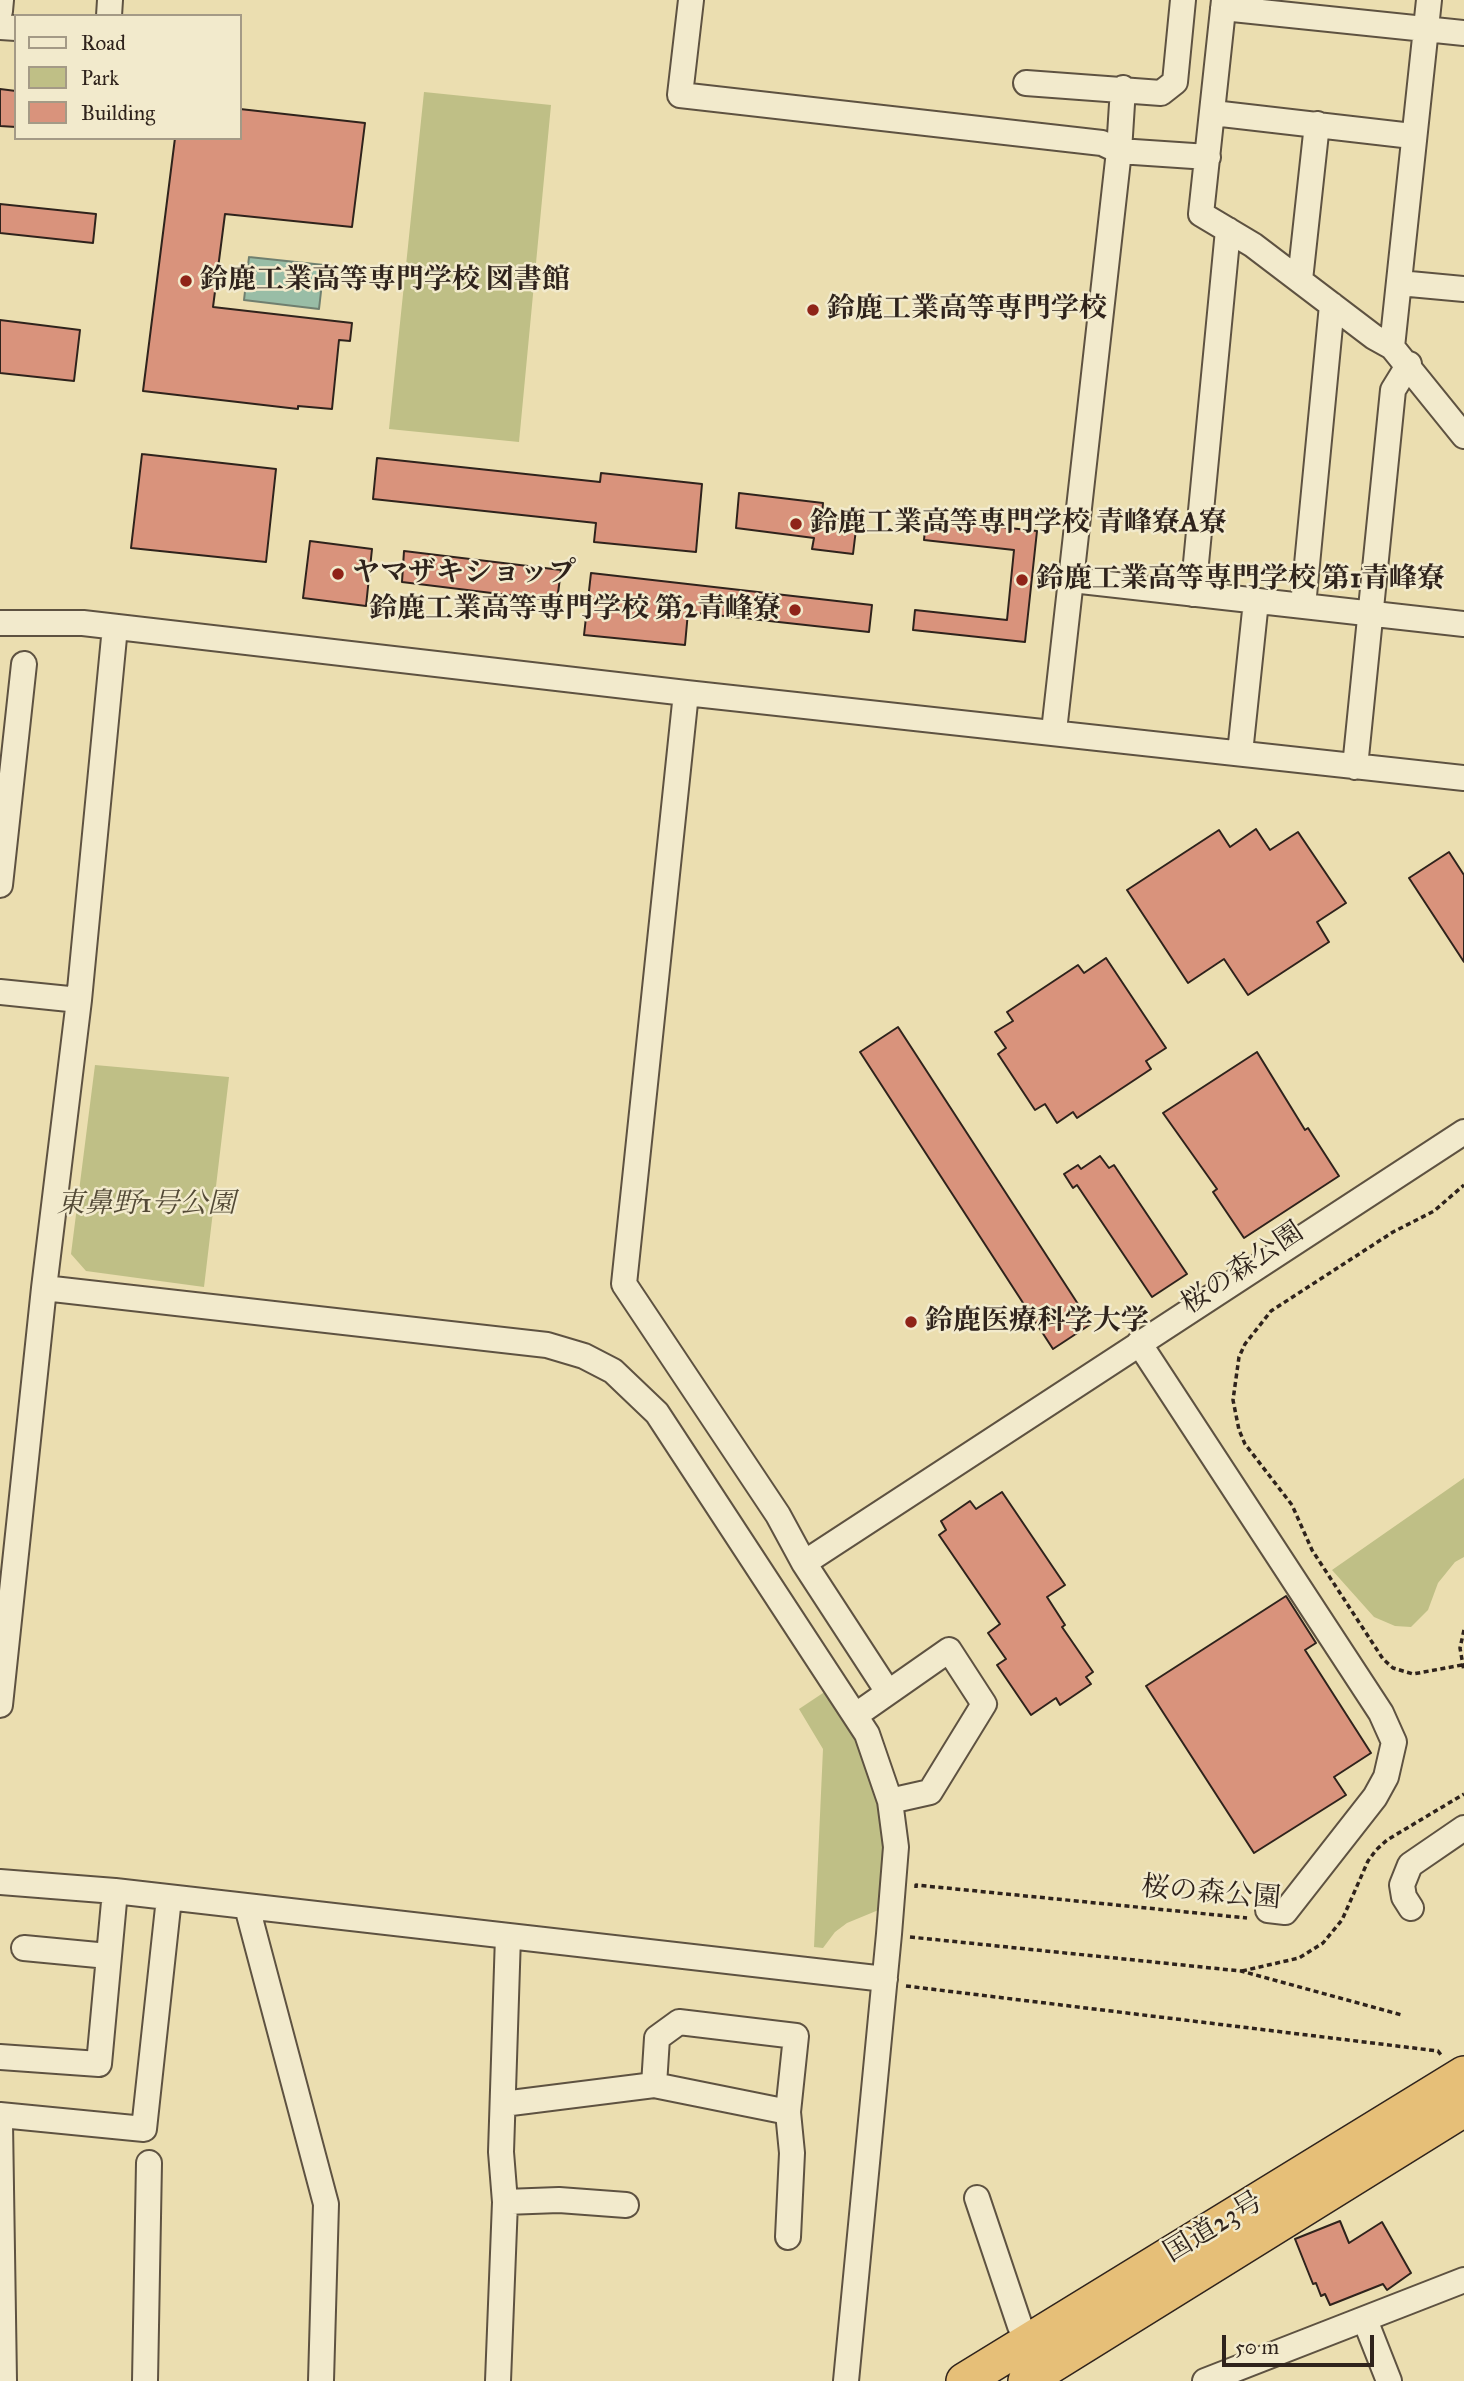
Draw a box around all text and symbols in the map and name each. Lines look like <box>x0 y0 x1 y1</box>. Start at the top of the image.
legend <box>14 14 242 140</box>
text: Road <box>81 30 126 56</box>
text: Park <box>81 65 119 91</box>
text: Building <box>81 100 155 126</box>
place label: 鈴鹿工業高等専門学校 図書館 <box>200 264 570 298</box>
marker: 鈴鹿工業高等専門学校 図書館 <box>178 273 194 289</box>
place label: 鈴鹿工業高等専門学校 <box>827 293 1107 327</box>
marker: 鈴鹿工業高等専門学校 <box>805 302 821 318</box>
place label: 鈴鹿工業高等専門学校 青峰寮A寮 <box>810 507 1227 541</box>
marker: 鈴鹿工業高等専門学校 青峰寮A寮 <box>788 516 804 532</box>
place label: ヤマザキショップ <box>352 557 576 591</box>
place label: 鈴鹿工業高等専門学校 第1青峰寮 <box>1036 563 1445 597</box>
marker: ヤマザキショップ <box>330 566 346 582</box>
marker: 鈴鹿工業高等専門学校 第1青峰寮 <box>1014 572 1030 588</box>
place label: 鈴鹿工業高等専門学校 第2青峰寮 <box>369 593 781 627</box>
marker: 鈴鹿工業高等専門学校 第2青峰寮 <box>787 602 803 618</box>
park label: 東鼻野1号公園 <box>56 1188 236 1222</box>
street label: 桜の森公園 <box>1176 1216 1310 1322</box>
place label: 鈴鹿医療科学大学 <box>925 1305 1149 1339</box>
marker: 鈴鹿医療科学大学 <box>903 1314 919 1330</box>
street label: 桜の森公園 <box>1140 1871 1282 1917</box>
street label: 国道23号 <box>1159 2186 1269 2270</box>
scale bar <box>1226 2322 1378 2366</box>
text: 50 m <box>1235 2334 1279 2360</box>

